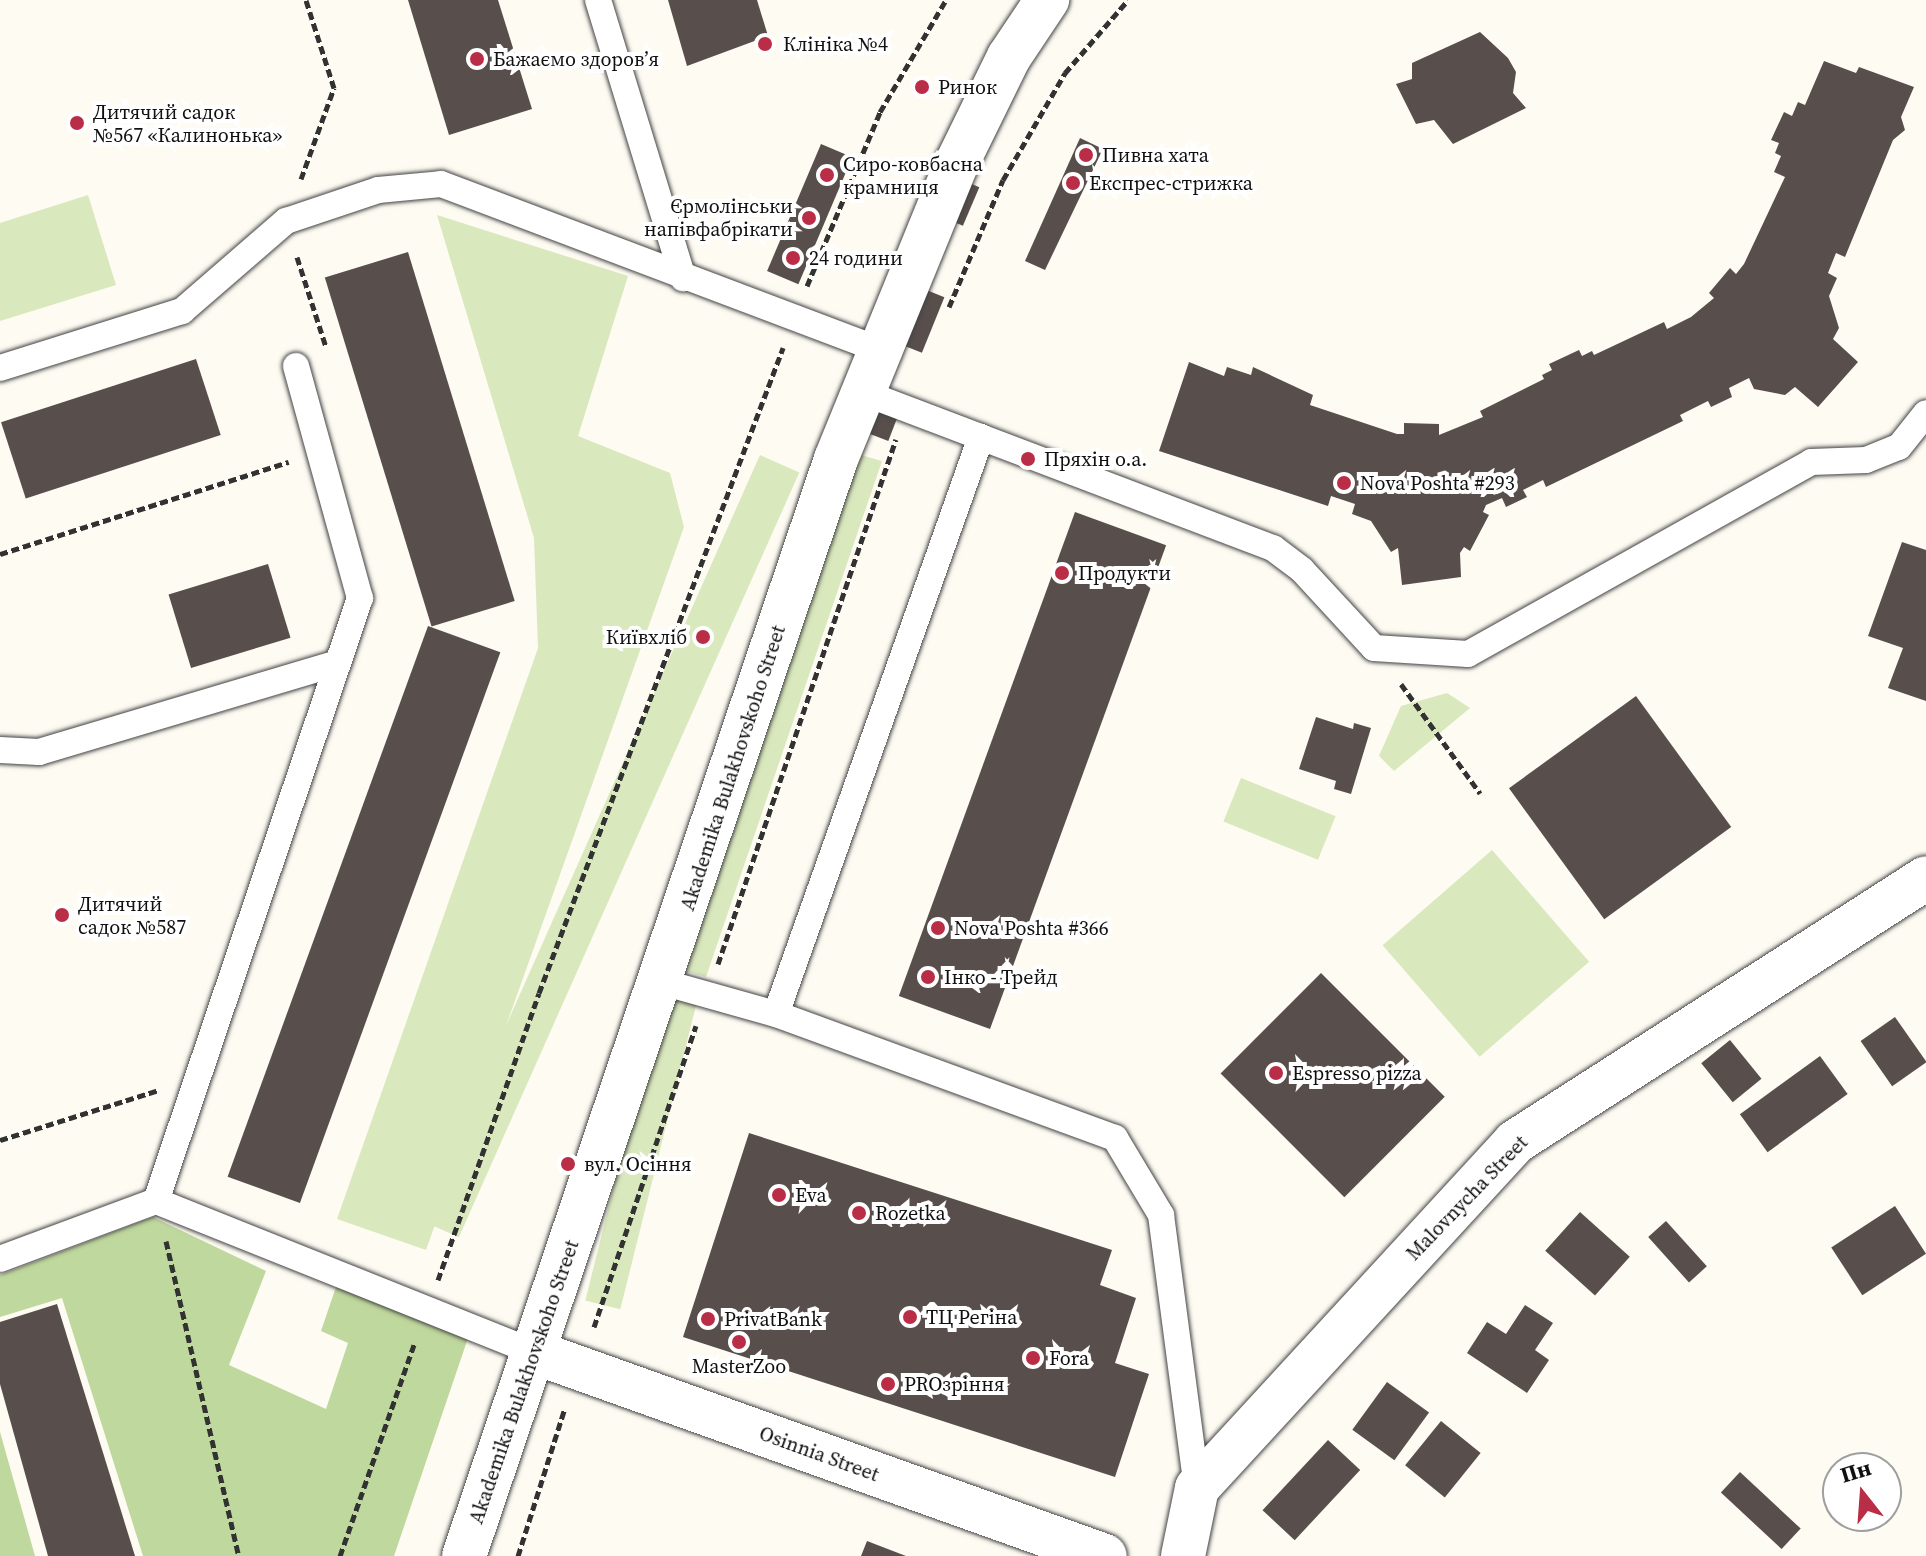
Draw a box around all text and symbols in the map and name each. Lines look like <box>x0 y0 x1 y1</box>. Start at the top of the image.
place label: Клініка №4 <box>783 32 888 56</box>
marker: Клініка №4 <box>754 33 776 55</box>
place label: Бажаємо здоровʼя <box>493 47 659 71</box>
marker: Бажаємо здоровʼя <box>468 50 486 68</box>
place label: Ринок <box>938 75 997 99</box>
marker: Ринок <box>913 78 931 96</box>
place label: Дитячий садок №567 «Калинонька» <box>93 100 282 147</box>
marker: Дитячий садок №567 «Калинонька» <box>68 114 86 132</box>
place label: Пивна хата <box>1102 143 1209 167</box>
marker: Пивна хата <box>1077 146 1095 164</box>
place label: Сиро-ковбасна крамниця <box>843 152 983 199</box>
marker: Сиро-ковбасна крамниця <box>818 166 836 184</box>
place label: Експрес-стрижка <box>1089 171 1253 195</box>
marker: Експрес-стрижка <box>1064 174 1082 192</box>
place label: Єрмолінськи напівфабрікати <box>644 194 793 241</box>
marker: Єрмолінськи напівфабрікати <box>800 209 818 227</box>
place label: 24 години <box>809 246 903 270</box>
marker: 24 години <box>784 249 802 267</box>
place label: Пряхін о.а. <box>1044 447 1147 471</box>
marker: Пряхін о.а. <box>1019 450 1037 468</box>
place label: Nova Poshta #293 <box>1360 471 1515 495</box>
marker: Nova Poshta #293 <box>1335 474 1353 492</box>
place label: Продукти <box>1078 561 1171 585</box>
marker: Продукти <box>1053 564 1071 582</box>
street label: Akademika Bulakhovskoho Street <box>675 622 791 914</box>
place label: Київхліб <box>606 625 687 649</box>
marker: Київхліб <box>694 628 712 646</box>
place label: Дитячий садок №587 <box>78 892 186 939</box>
marker: Дитячий садок №587 <box>53 906 71 924</box>
place label: Nova Poshta #366 <box>954 916 1109 940</box>
marker: Nova Poshta #366 <box>929 919 947 937</box>
place label: Інко - Трейд <box>944 965 1058 989</box>
marker: Інко - Трейд <box>919 968 937 986</box>
place label: Espresso pizza <box>1292 1061 1422 1085</box>
marker: Espresso pizza <box>1267 1064 1285 1082</box>
street label: Malovnycha Street <box>1401 1131 1533 1265</box>
place label: вул. Осіння <box>584 1152 692 1176</box>
marker: вул. Осіння <box>559 1155 577 1173</box>
place label: Eva <box>795 1183 827 1207</box>
marker: Eva <box>770 1186 788 1204</box>
place label: Rozetka <box>875 1201 946 1225</box>
marker: Rozetka <box>850 1204 868 1222</box>
street label: Akademika Bulakhovskoho Street <box>464 1237 584 1527</box>
place label: ТЦ Регіна <box>926 1305 1017 1329</box>
place label: PrivatBank <box>724 1307 822 1331</box>
marker: ТЦ Регіна <box>901 1308 919 1326</box>
marker: PrivatBank <box>699 1310 717 1328</box>
marker: MasterZoo <box>730 1333 748 1351</box>
place label: Fora <box>1049 1346 1089 1370</box>
marker: Fora <box>1024 1349 1042 1367</box>
place label: MasterZoo <box>692 1354 786 1378</box>
place label: PROзріння <box>904 1372 1005 1396</box>
marker: PROзріння <box>879 1375 897 1393</box>
street label: Osinnia Street <box>756 1421 882 1487</box>
north arrow <box>1822 1452 1902 1532</box>
text: Пн <box>1836 1452 1875 1490</box>

